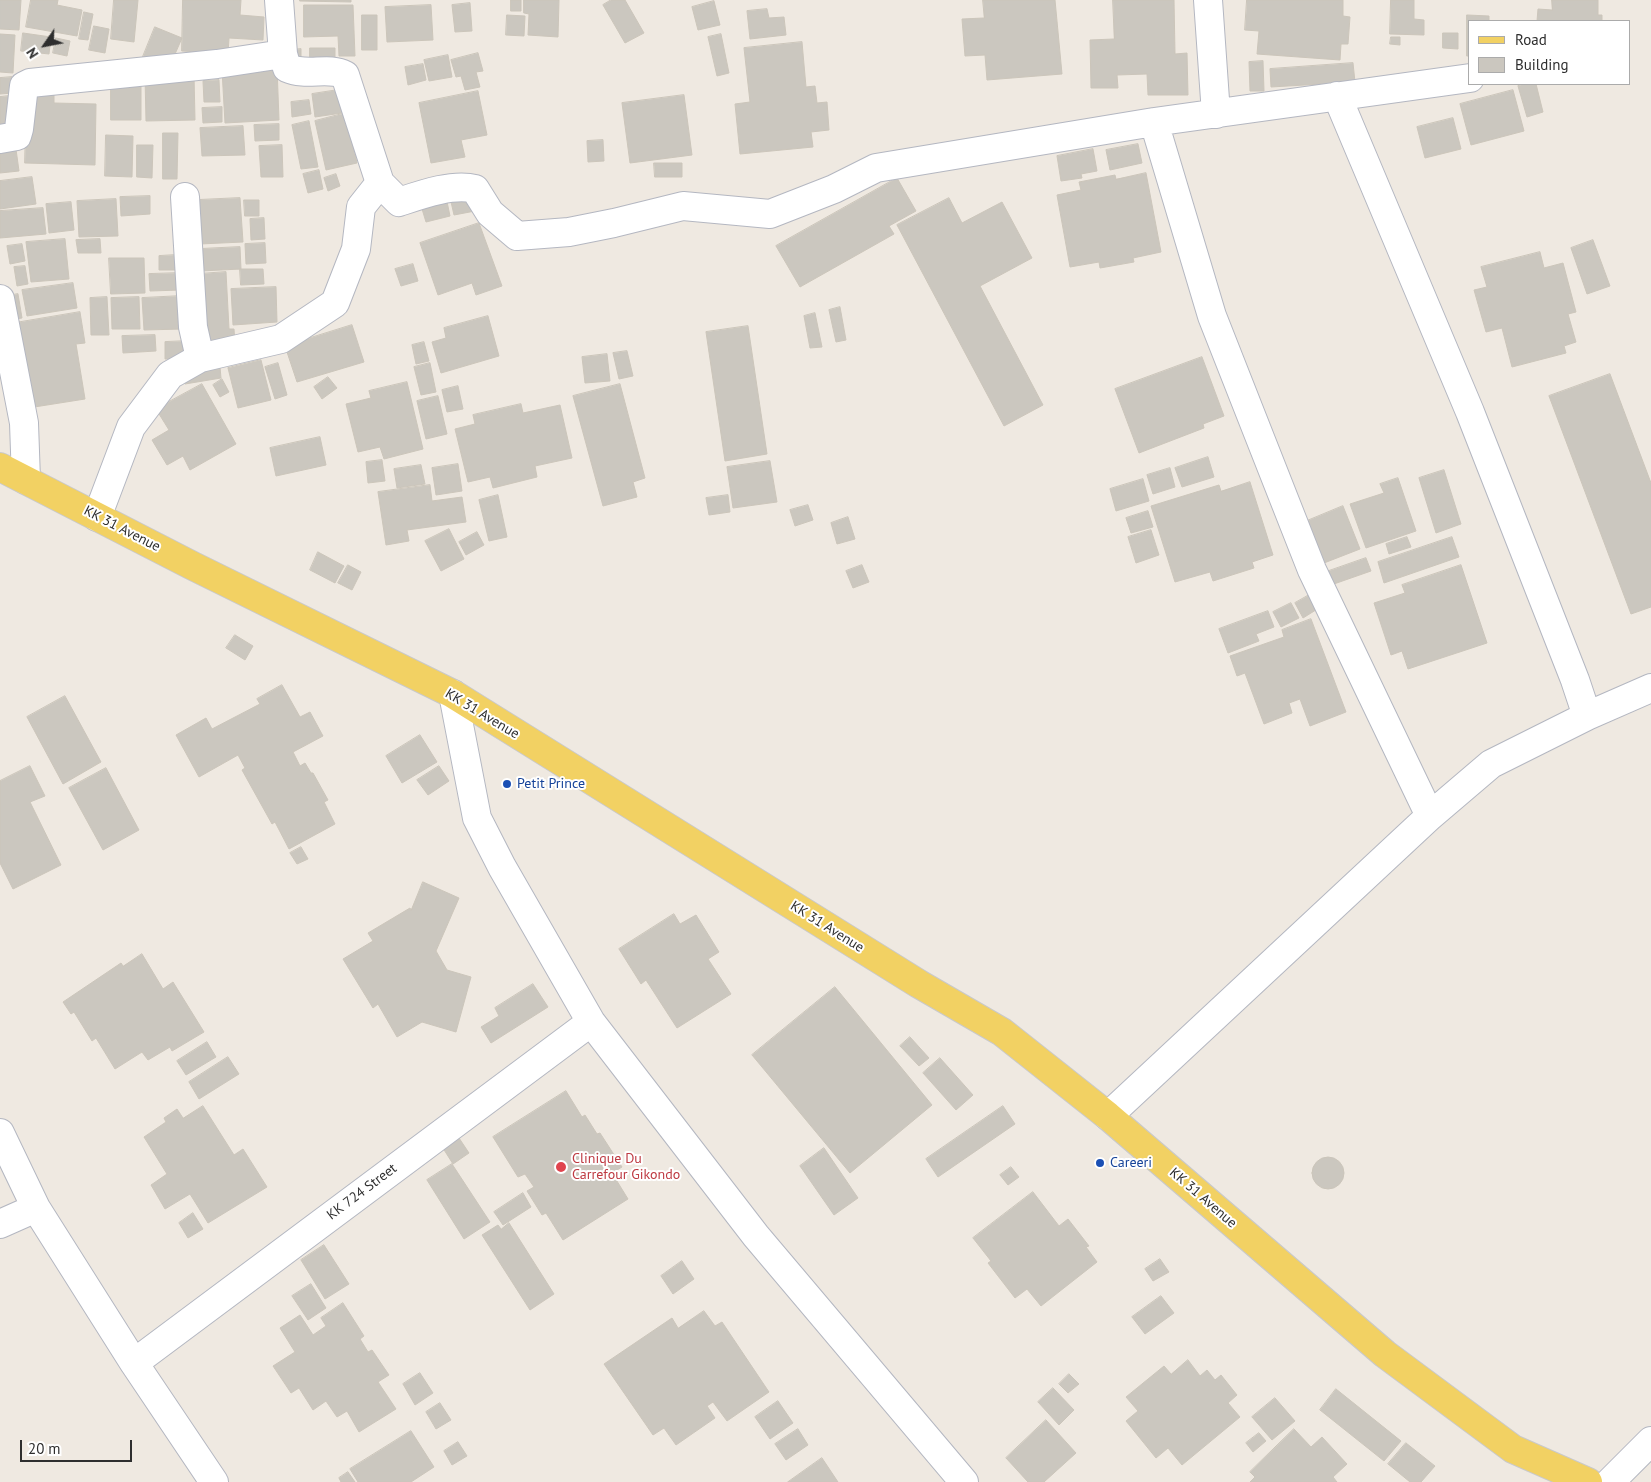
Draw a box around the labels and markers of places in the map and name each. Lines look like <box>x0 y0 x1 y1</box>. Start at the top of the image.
place label: Petit Prince <box>517 776 585 792</box>
marker: Petit Prince <box>501 778 513 790</box>
place label: Clinique Du Carrefour Gikondo <box>572 1151 680 1184</box>
place label: Careeri <box>1110 1155 1152 1171</box>
marker: Careeri <box>1094 1157 1106 1169</box>
marker: Clinique Du Carrefour Gikondo <box>554 1160 568 1174</box>

